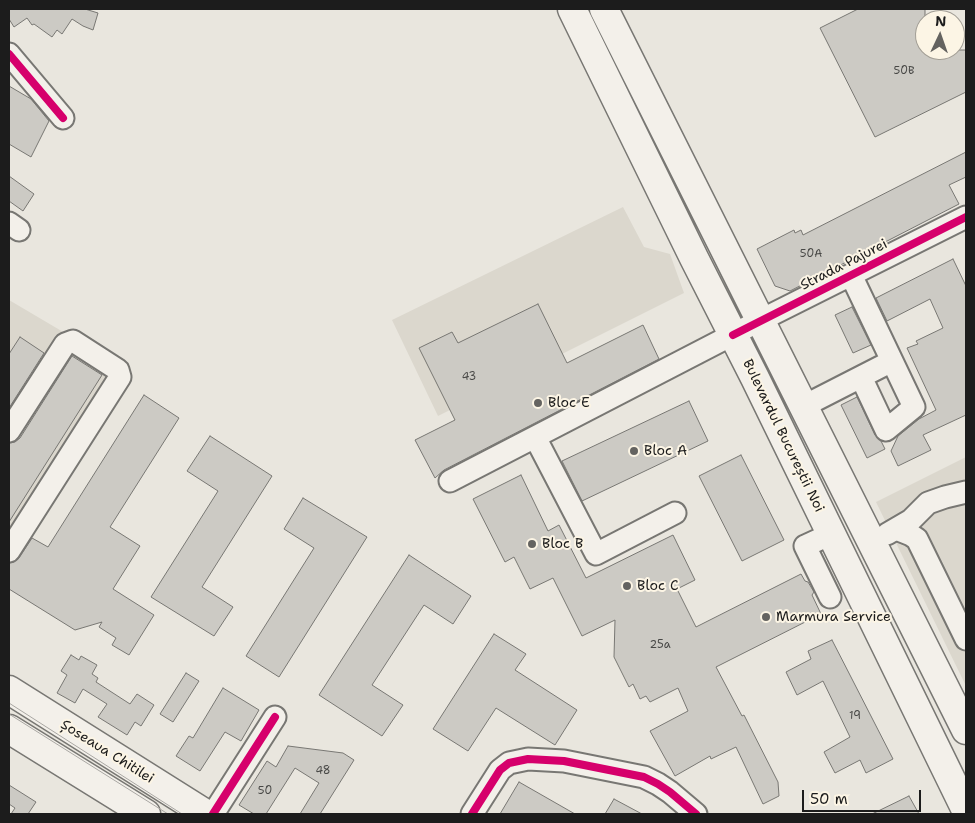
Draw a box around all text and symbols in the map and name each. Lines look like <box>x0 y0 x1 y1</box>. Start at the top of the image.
north arrow <box>915 10 965 60</box>
text: N <box>935 12 947 30</box>
house number: 50B <box>894 64 914 78</box>
street label: Strada Pajurei <box>798 236 890 294</box>
house number: 50A <box>800 247 822 261</box>
street label: Bulevardul Bucureștii Noi <box>739 357 827 515</box>
house number: 43 <box>462 370 476 384</box>
place label: Bloc E <box>548 395 590 411</box>
marker: Bloc E <box>532 397 544 409</box>
place label: Bloc A <box>644 443 687 459</box>
marker: Bloc A <box>628 445 640 457</box>
place label: Bloc B <box>542 536 583 552</box>
marker: Bloc B <box>526 538 538 550</box>
place label: Bloc C <box>637 578 678 594</box>
marker: Bloc C <box>621 580 633 592</box>
place label: Marmura Service <box>776 609 891 625</box>
marker: Marmura Service <box>760 611 772 623</box>
house number: 25a <box>649 638 671 652</box>
house number: 19 <box>849 709 861 723</box>
street label: Șoseaua Chitilei <box>57 717 157 787</box>
house number: 48 <box>315 764 331 778</box>
scale bar <box>805 780 924 812</box>
house number: 50 <box>258 784 272 798</box>
text: 50 m <box>810 789 848 809</box>

